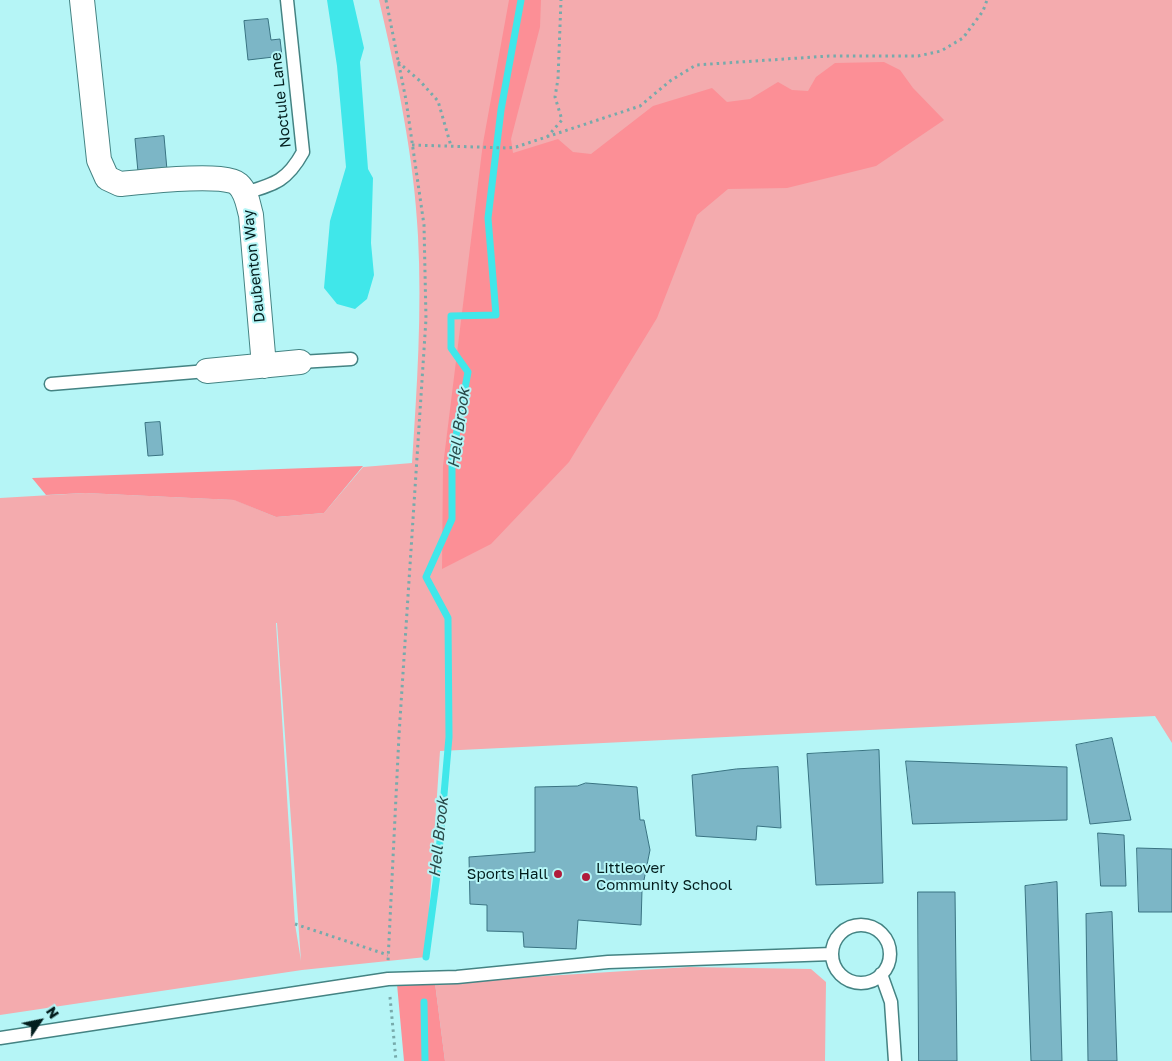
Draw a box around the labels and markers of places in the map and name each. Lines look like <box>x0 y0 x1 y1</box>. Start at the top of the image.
place label: Littleover Community School <box>596 859 732 894</box>
place label: Sports Hall <box>467 865 548 883</box>
marker: Sports Hall <box>552 868 564 880</box>
marker: Littleover Community School <box>580 871 592 883</box>

